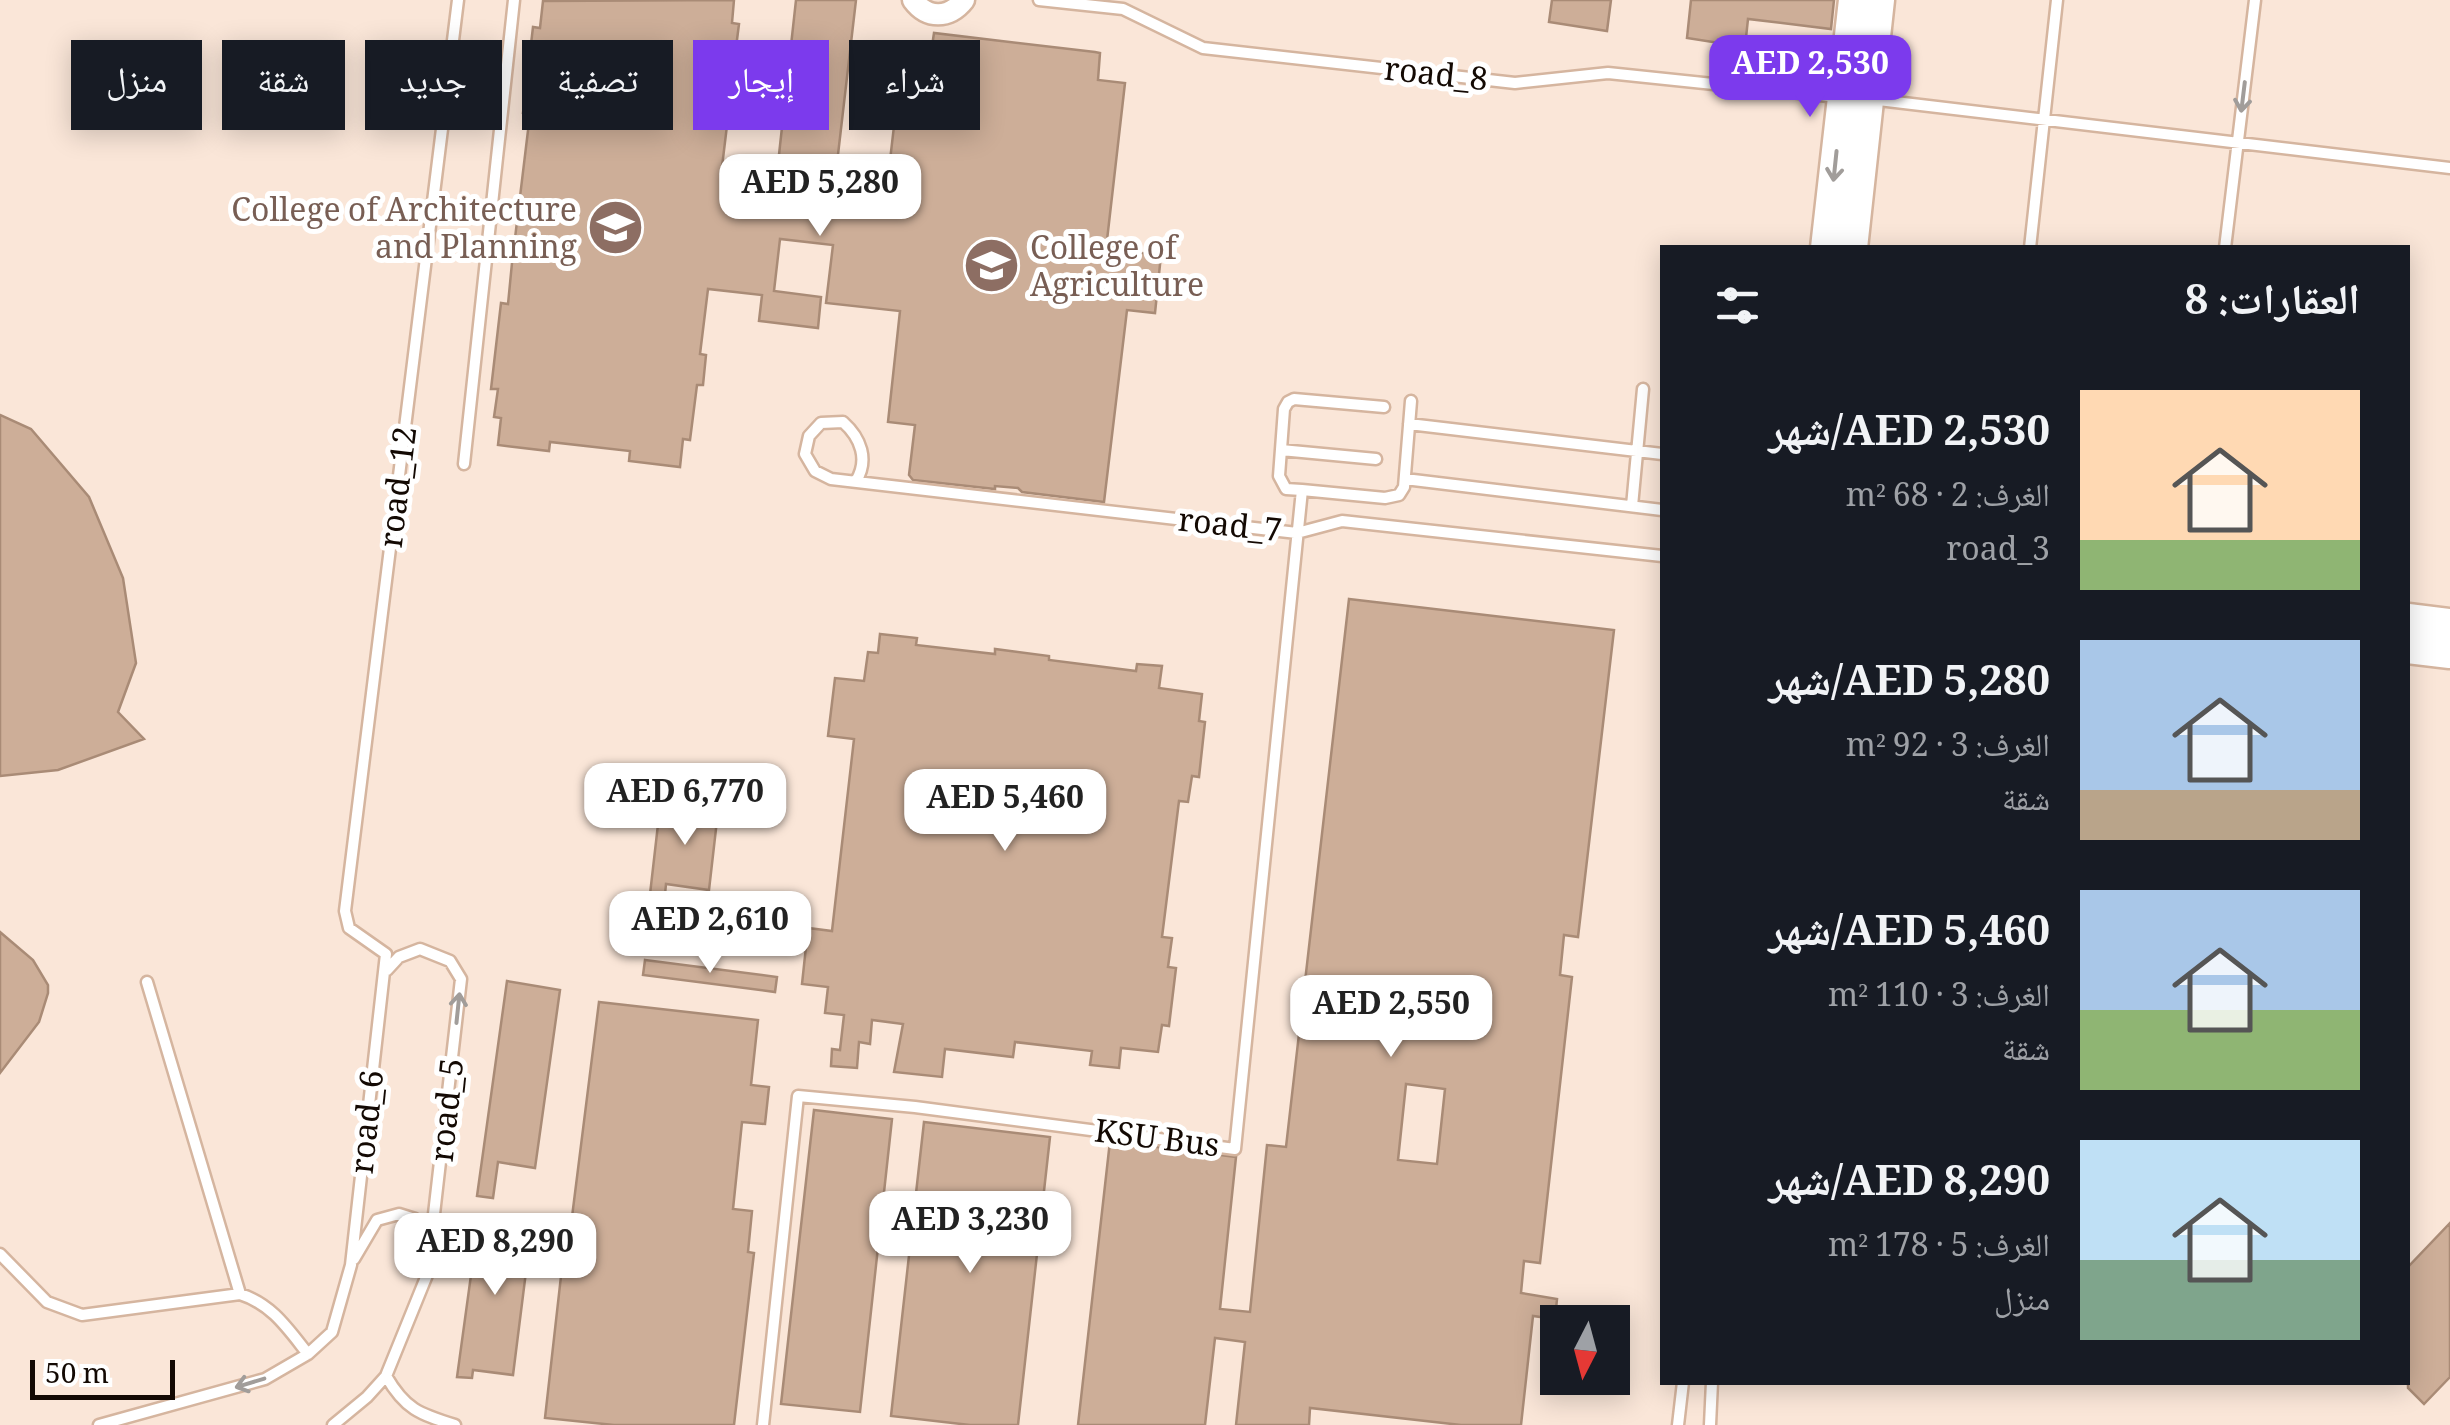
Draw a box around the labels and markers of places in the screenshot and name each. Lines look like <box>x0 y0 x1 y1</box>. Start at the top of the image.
pin: AED 2,530 <box>1696 35 1924 120</box>
pin: AED 5,280 <box>706 154 934 239</box>
place label: College of Architecture and Planning <box>231 187 577 278</box>
school or university icon: College of Architecture and Planning <box>586 198 646 258</box>
place label: College of Agriculture <box>1030 225 1204 316</box>
school or university icon: College of Agriculture <box>961 236 1021 296</box>
pin: AED 6,770 <box>571 763 799 848</box>
pin: AED 5,460 <box>891 769 1119 854</box>
pin: AED 2,610 <box>596 891 824 976</box>
pin: AED 2,550 <box>1277 975 1505 1060</box>
pin: AED 3,230 <box>856 1191 1084 1276</box>
pin: AED 8,290 <box>381 1213 609 1298</box>

